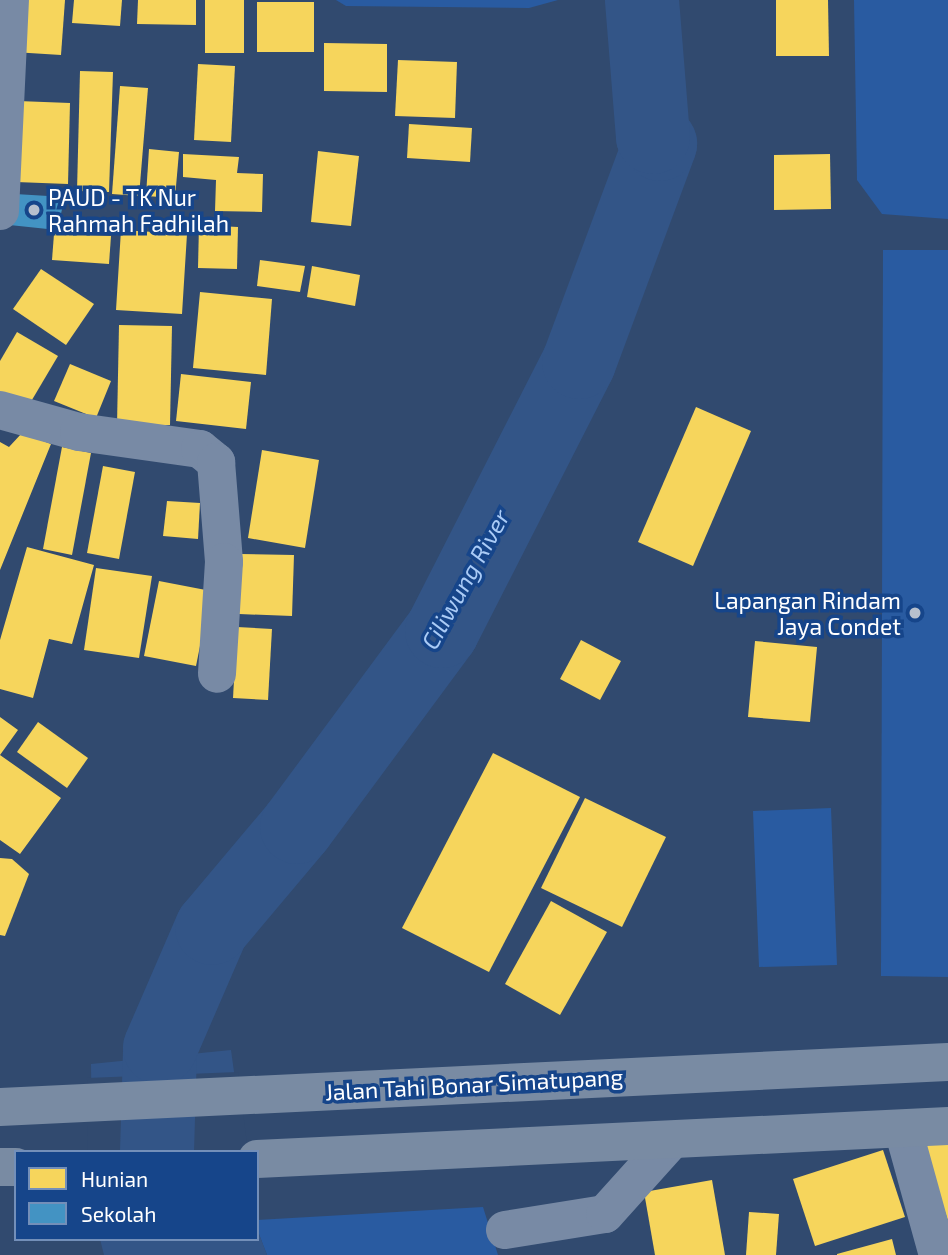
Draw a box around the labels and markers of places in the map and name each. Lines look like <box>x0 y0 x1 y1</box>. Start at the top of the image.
place label: PAUD - TK Nur Rahmah Fadhilah <box>48 183 229 237</box>
marker: PAUD - TK Nur Rahmah Fadhilah <box>26 202 42 218</box>
place label: Lapangan Rindam Jaya Condet <box>714 586 901 640</box>
marker: Lapangan Rindam Jaya Condet <box>907 605 923 621</box>

